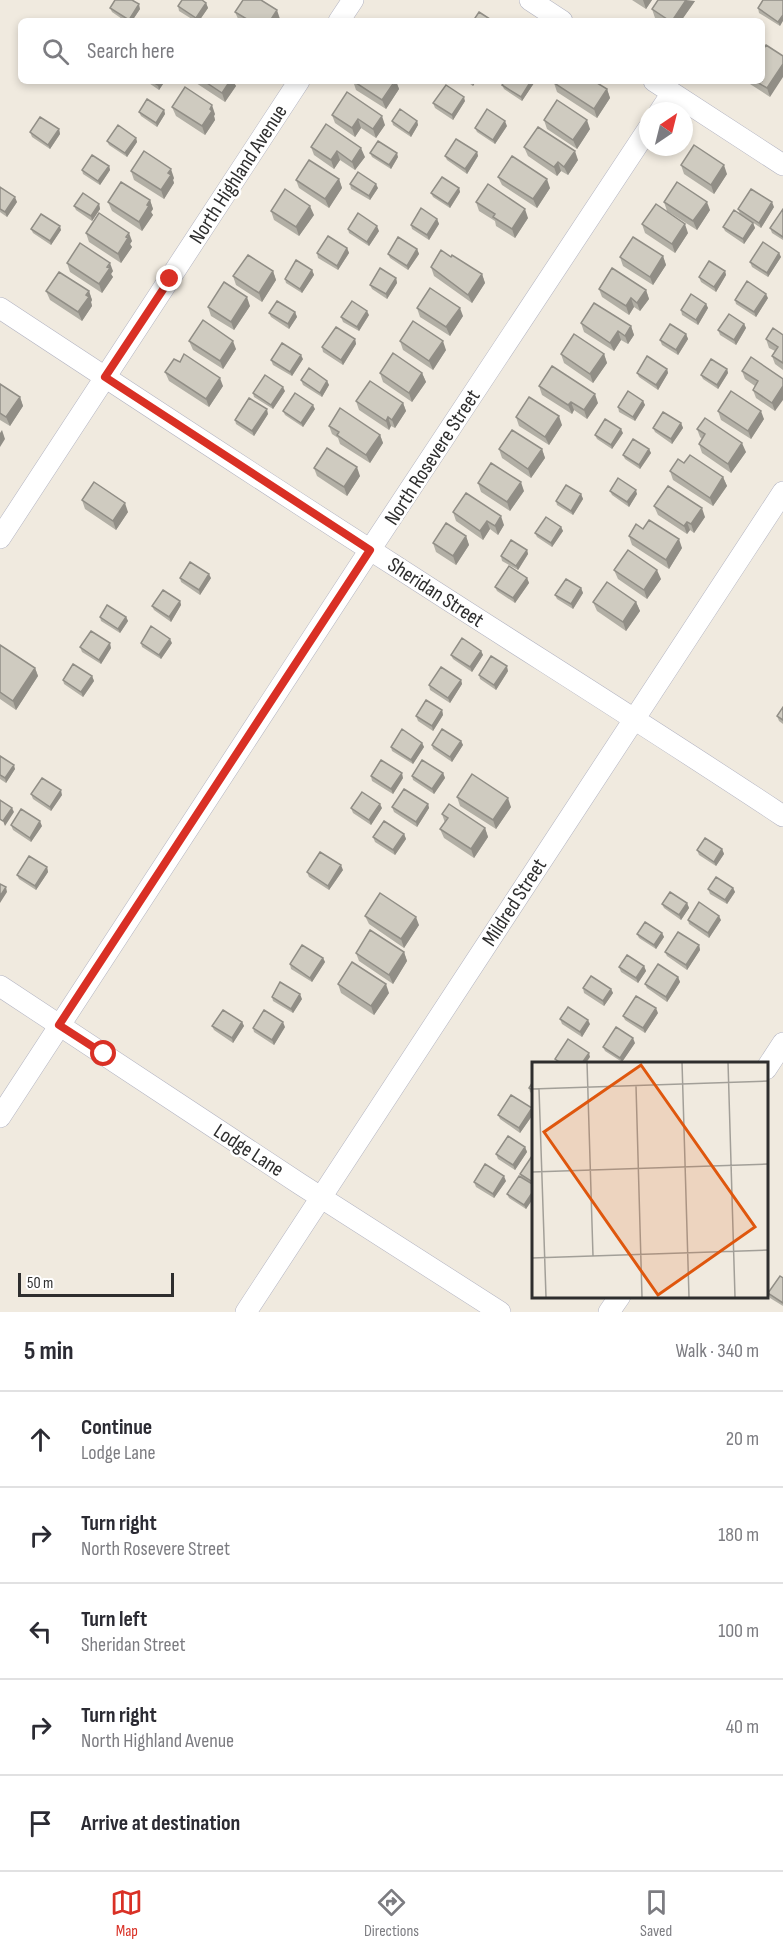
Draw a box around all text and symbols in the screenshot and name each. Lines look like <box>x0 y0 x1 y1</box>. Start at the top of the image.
search box <box>18 18 765 84</box>
icon: search <box>39 35 72 68</box>
text: Search here <box>87 38 174 65</box>
street label: North Highland Avenue <box>184 100 293 249</box>
north arrow <box>639 102 693 156</box>
route end <box>156 265 182 291</box>
street label: North Rosevere Street <box>379 385 486 530</box>
street label: Sheridan Street <box>383 552 489 633</box>
street label: Mildred Street <box>477 854 552 951</box>
route start <box>90 1040 116 1066</box>
inset map <box>532 1062 768 1297</box>
street label: Lodge Lane <box>209 1119 288 1182</box>
scale bar <box>18 1270 174 1298</box>
text: 50 m <box>27 1274 53 1293</box>
text: 5 min <box>24 1336 74 1367</box>
text: Walk · 340 m <box>675 1339 759 1363</box>
text: Continue <box>81 1414 152 1441</box>
icon: ahead <box>24 1423 57 1456</box>
text: 20 m <box>726 1427 759 1451</box>
text: Lodge Lane <box>81 1441 156 1465</box>
text: Turn right <box>81 1510 157 1537</box>
icon: right <box>24 1519 57 1552</box>
text: 180 m <box>718 1523 759 1547</box>
text: North Rosevere Street <box>81 1537 230 1561</box>
text: Turn left <box>81 1606 147 1633</box>
icon: left <box>24 1615 57 1648</box>
text: 100 m <box>718 1619 759 1643</box>
text: Sheridan Street <box>81 1633 186 1657</box>
text: Turn right <box>81 1702 157 1729</box>
icon: right <box>24 1711 57 1744</box>
text: 40 m <box>726 1715 759 1739</box>
text: North Highland Avenue <box>81 1729 234 1753</box>
icon: arrive <box>24 1807 57 1840</box>
text: Arrive at destination <box>81 1810 240 1837</box>
tab: Map <box>110 1886 143 1941</box>
tab: Directions <box>364 1886 419 1941</box>
tab: Saved <box>640 1886 673 1941</box>

